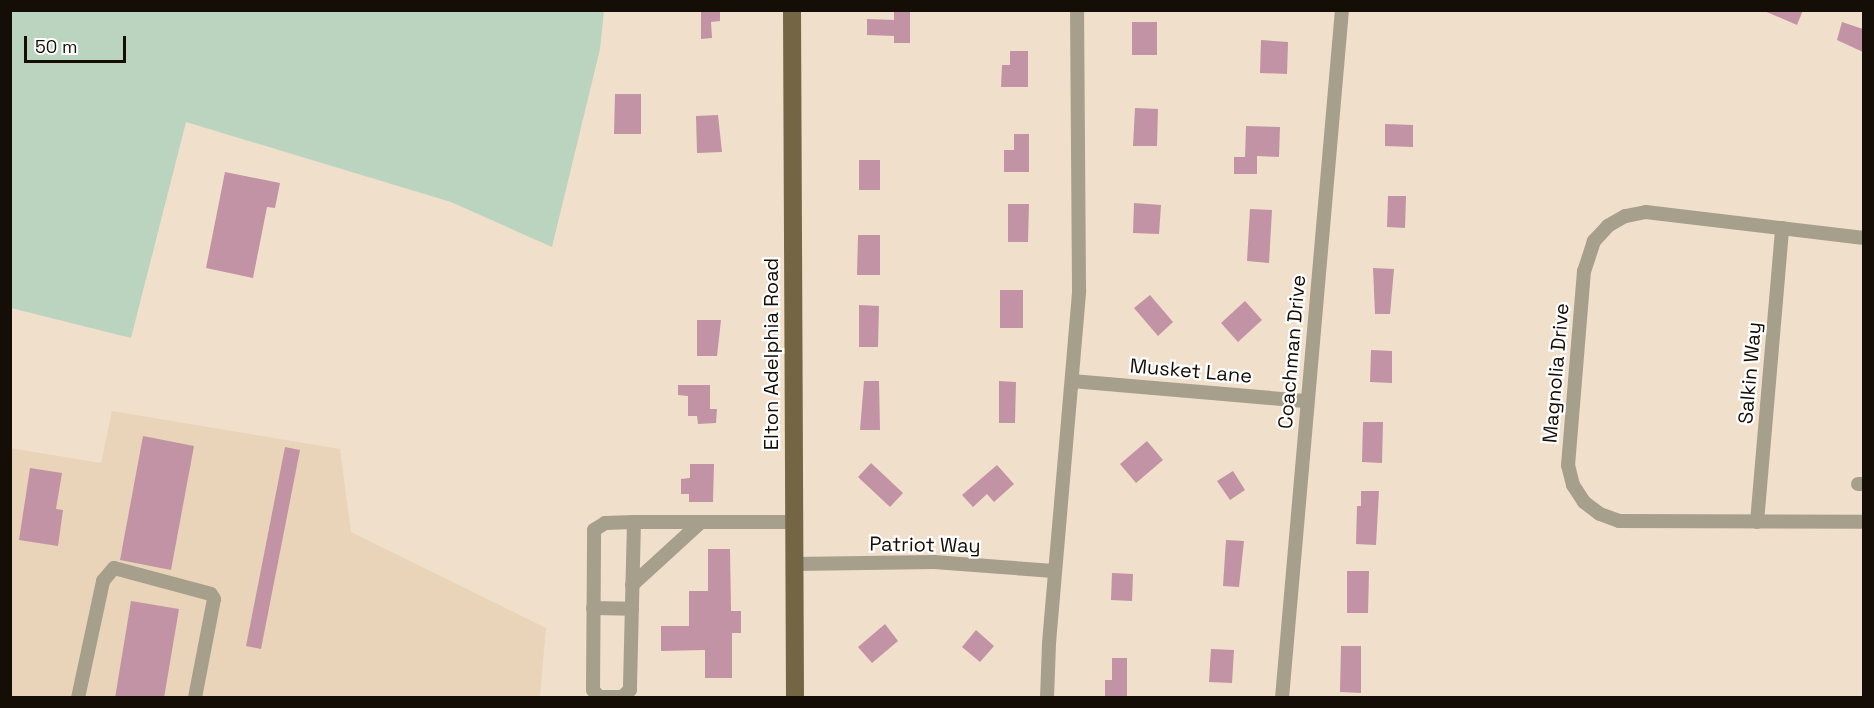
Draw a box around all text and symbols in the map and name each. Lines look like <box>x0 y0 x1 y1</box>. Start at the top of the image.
scale bar <box>27 24 129 62</box>
text: 50 m <box>35 35 77 58</box>
street label: Elton Adelphia Road <box>759 258 783 450</box>
street label: Coachman Drive <box>1273 274 1311 430</box>
street label: Magnolia Drive <box>1538 302 1574 444</box>
street label: Salkin Way <box>1734 321 1766 425</box>
street label: Musket Lane <box>1129 354 1253 388</box>
street label: Patriot Way <box>869 532 981 558</box>

